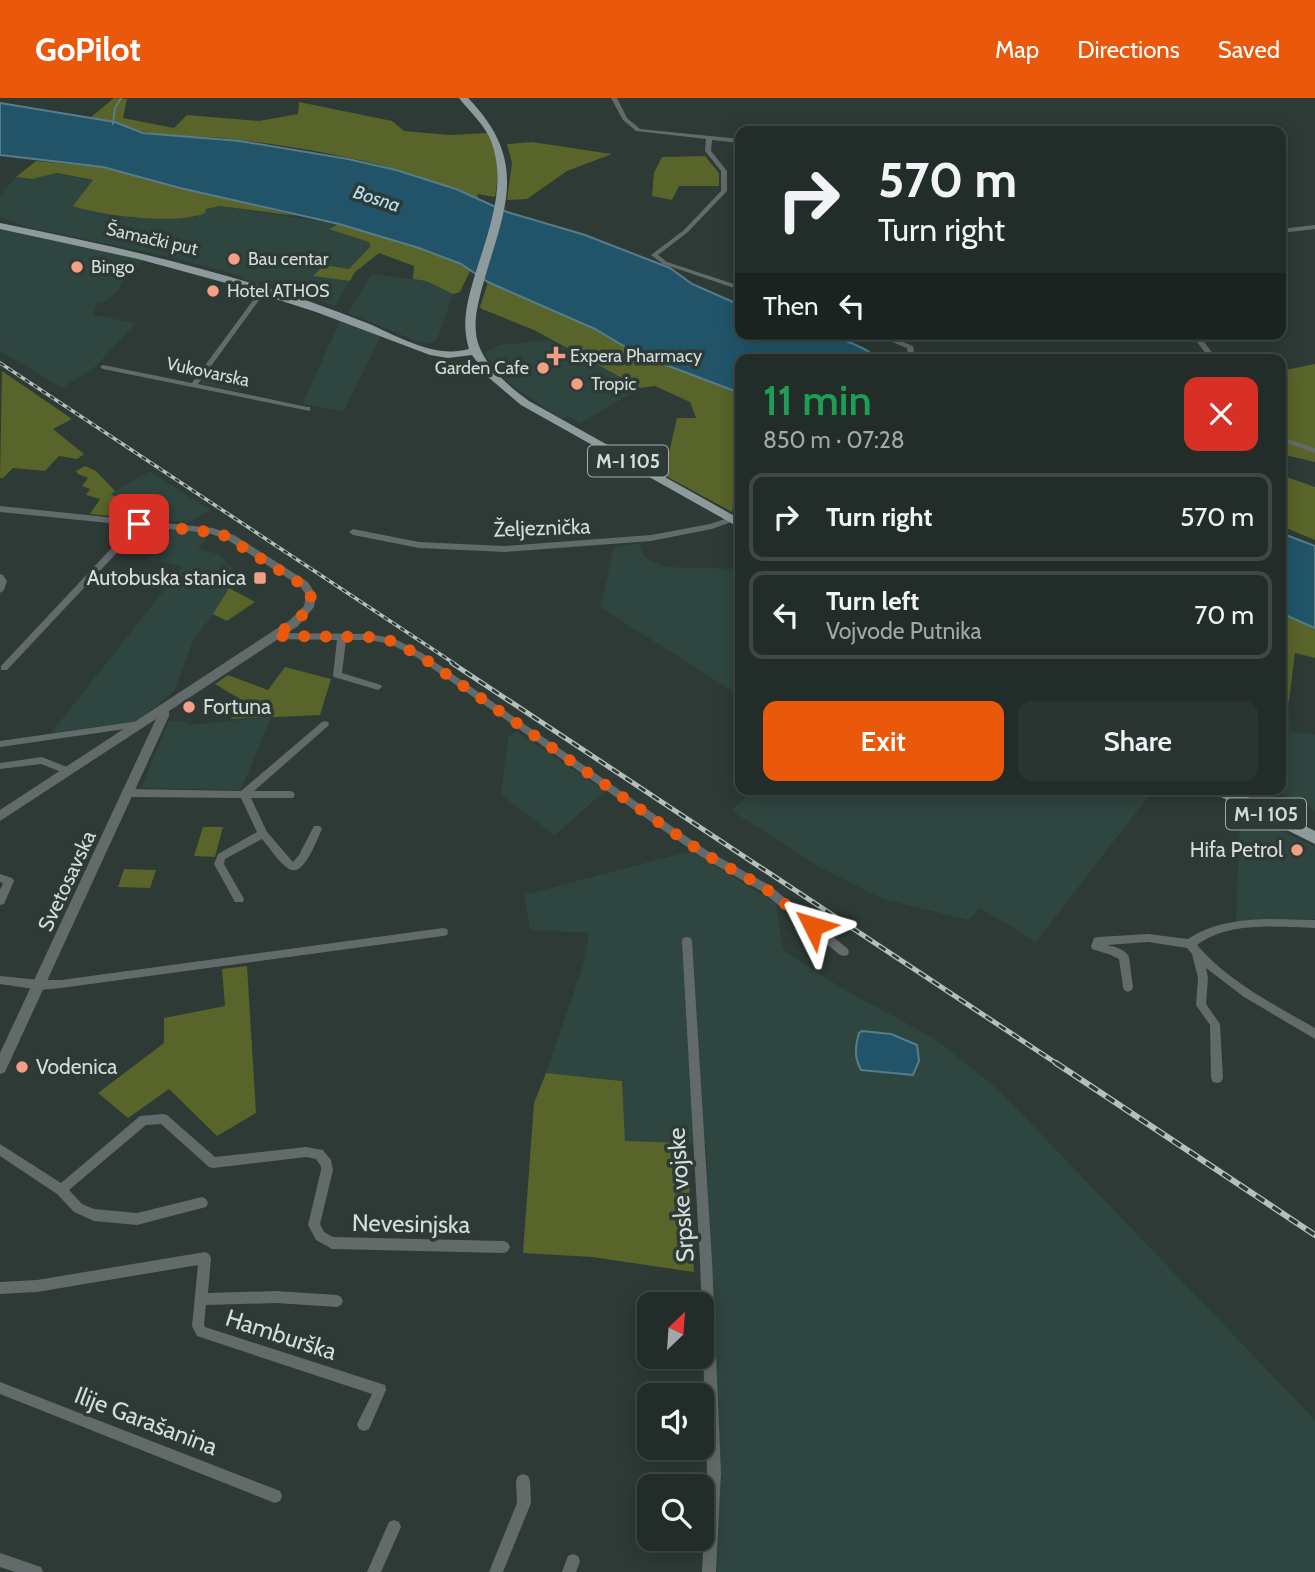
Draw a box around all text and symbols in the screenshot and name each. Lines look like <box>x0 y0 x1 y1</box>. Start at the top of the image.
text: GoPilot <box>35 29 141 69</box>
text: Map <box>995 35 1039 64</box>
text: Directions <box>1077 35 1180 64</box>
text: Saved <box>1218 35 1280 64</box>
text: 570 m <box>878 150 1017 209</box>
icon: right <box>763 154 854 245</box>
water label: Bosna <box>350 180 403 217</box>
text: Turn right <box>878 210 1005 249</box>
street label: Šamački put <box>104 218 200 260</box>
place label: Bau centar <box>248 248 329 270</box>
marker: Bau centar <box>226 251 242 267</box>
place label: Bingo <box>91 256 134 278</box>
marker: Bingo <box>69 259 85 275</box>
place label: Hotel ATHOS <box>227 280 330 302</box>
marker: Hotel ATHOS <box>205 283 221 299</box>
icon: left <box>833 287 871 325</box>
text: Then <box>763 290 819 322</box>
place label: Expera Pharmacy <box>570 345 702 367</box>
marker: Expera Pharmacy <box>548 348 564 364</box>
street label: Vukovarska <box>164 352 252 392</box>
place label: Garden Cafe <box>435 357 529 379</box>
marker: Garden Cafe <box>535 360 551 376</box>
place label: Tropic <box>591 373 636 395</box>
text: 11 min <box>763 374 872 426</box>
marker: Tropic <box>569 376 585 392</box>
button: close <box>1184 377 1258 451</box>
text: 850 m · 07:28 <box>763 426 905 454</box>
road number: M-I 105 <box>588 446 668 476</box>
pin <box>109 494 169 554</box>
icon: right <box>767 498 805 536</box>
text: Turn right <box>826 501 932 533</box>
text: 570 m <box>1180 501 1254 533</box>
icon: arrive <box>120 505 158 543</box>
street label: Željeznička <box>493 512 591 543</box>
place label: Autobuska stanica <box>87 565 246 590</box>
marker: Autobuska stanica <box>252 570 268 586</box>
text: Turn left <box>826 585 919 617</box>
icon: left <box>767 596 805 634</box>
text: 70 m <box>1194 599 1254 631</box>
text: Vojvode Putnika <box>826 617 981 645</box>
place label: Fortuna <box>203 694 271 719</box>
marker: Fortuna <box>181 699 197 715</box>
button: Exit <box>763 701 1004 781</box>
button: Share <box>1018 701 1258 781</box>
road number: M-I 105 <box>1226 799 1306 830</box>
street label: Svetosavska <box>32 827 101 935</box>
place label: Hifa Petrol <box>1190 837 1283 862</box>
marker: Hifa Petrol <box>1289 842 1305 858</box>
position arrow <box>776 889 850 963</box>
place label: Vodenica <box>36 1054 117 1079</box>
marker: Vodenica <box>14 1059 30 1075</box>
street label: Srpske vojske <box>661 1127 700 1263</box>
street label: Nevesinjska <box>352 1208 471 1239</box>
north arrow <box>637 1292 714 1368</box>
map controls <box>637 1292 714 1551</box>
street label: Hamburška <box>222 1303 341 1366</box>
street label: Ilije Garašanina <box>71 1380 222 1461</box>
button: sound <box>637 1383 714 1460</box>
button: search <box>637 1474 714 1551</box>

